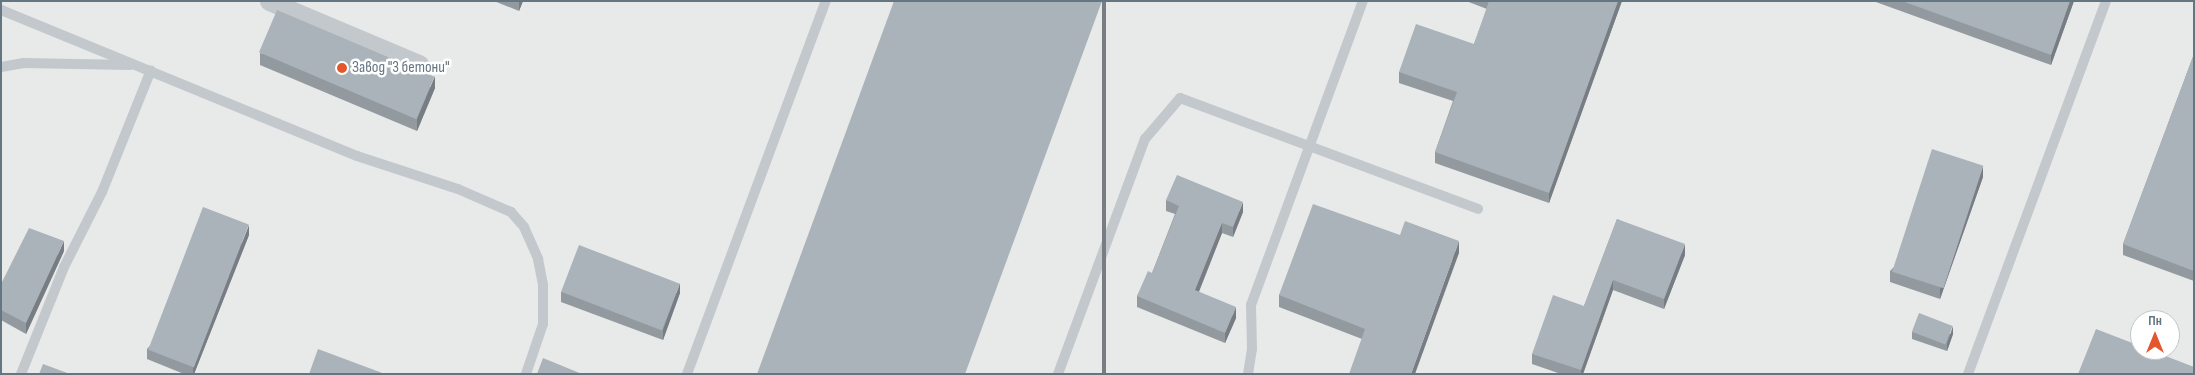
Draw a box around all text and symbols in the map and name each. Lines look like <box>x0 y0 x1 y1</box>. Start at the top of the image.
place label: Завод "3 бетони" <box>352 58 450 78</box>
marker: Завод "3 бетони" <box>336 62 348 74</box>
north arrow <box>2130 310 2180 360</box>
text: Пн <box>2148 312 2162 329</box>

